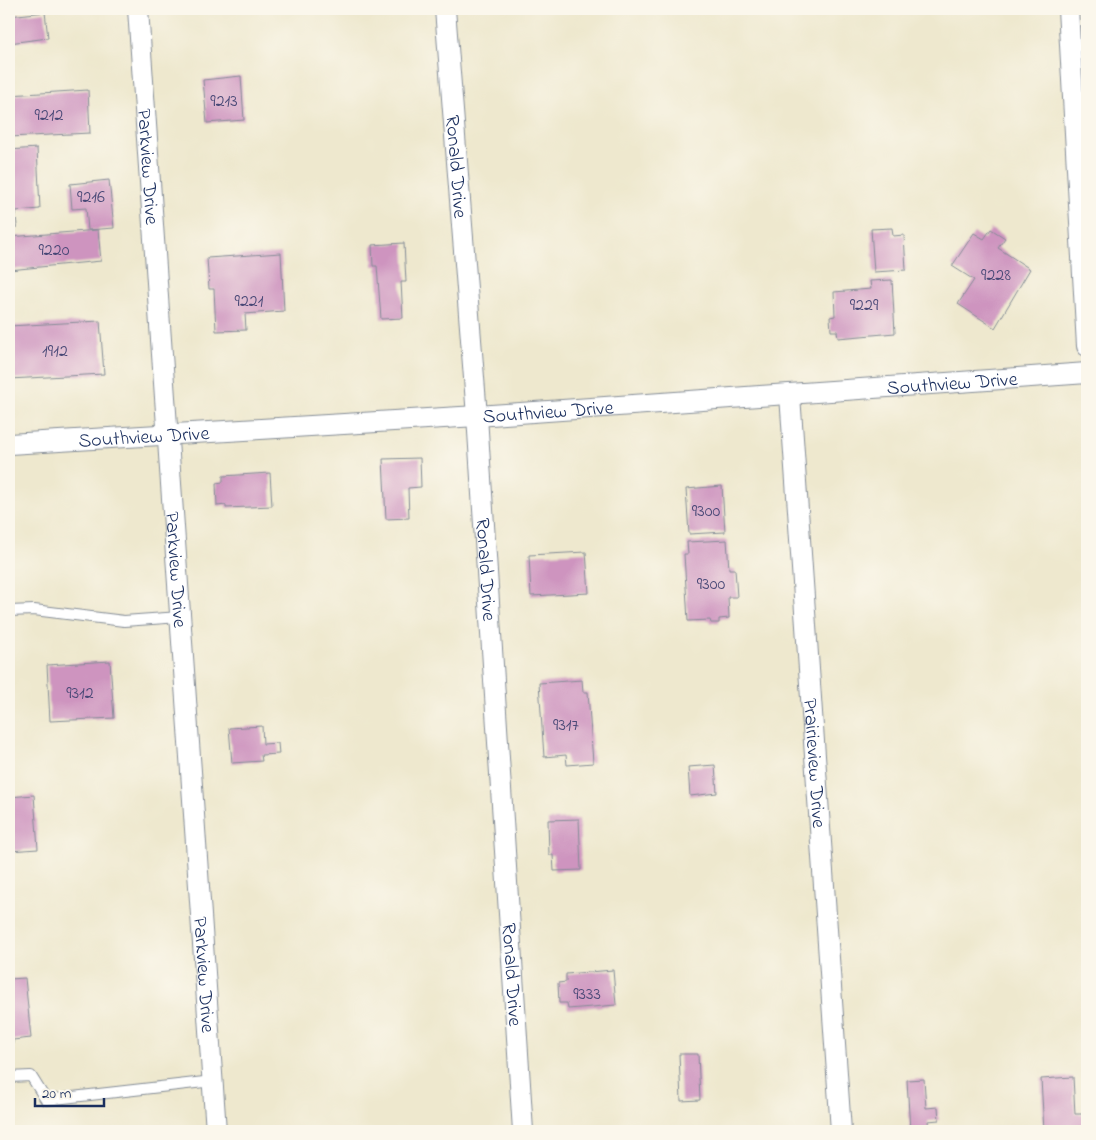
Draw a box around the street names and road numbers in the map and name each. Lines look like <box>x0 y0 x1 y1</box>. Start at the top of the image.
street label: Parkview Drive <box>128 108 165 226</box>
street label: Ronald Drive <box>436 114 473 220</box>
street label: Southview Drive <box>886 366 1019 404</box>
street label: Southview Drive <box>482 394 615 433</box>
street label: Southview Drive <box>78 420 210 457</box>
street label: Parkview Drive <box>156 511 193 629</box>
street label: Ronald Drive <box>467 517 502 622</box>
street label: Prairieview Drive <box>794 697 832 829</box>
street label: Parkview Drive <box>184 916 221 1034</box>
street label: Ronald Drive <box>493 922 528 1027</box>

